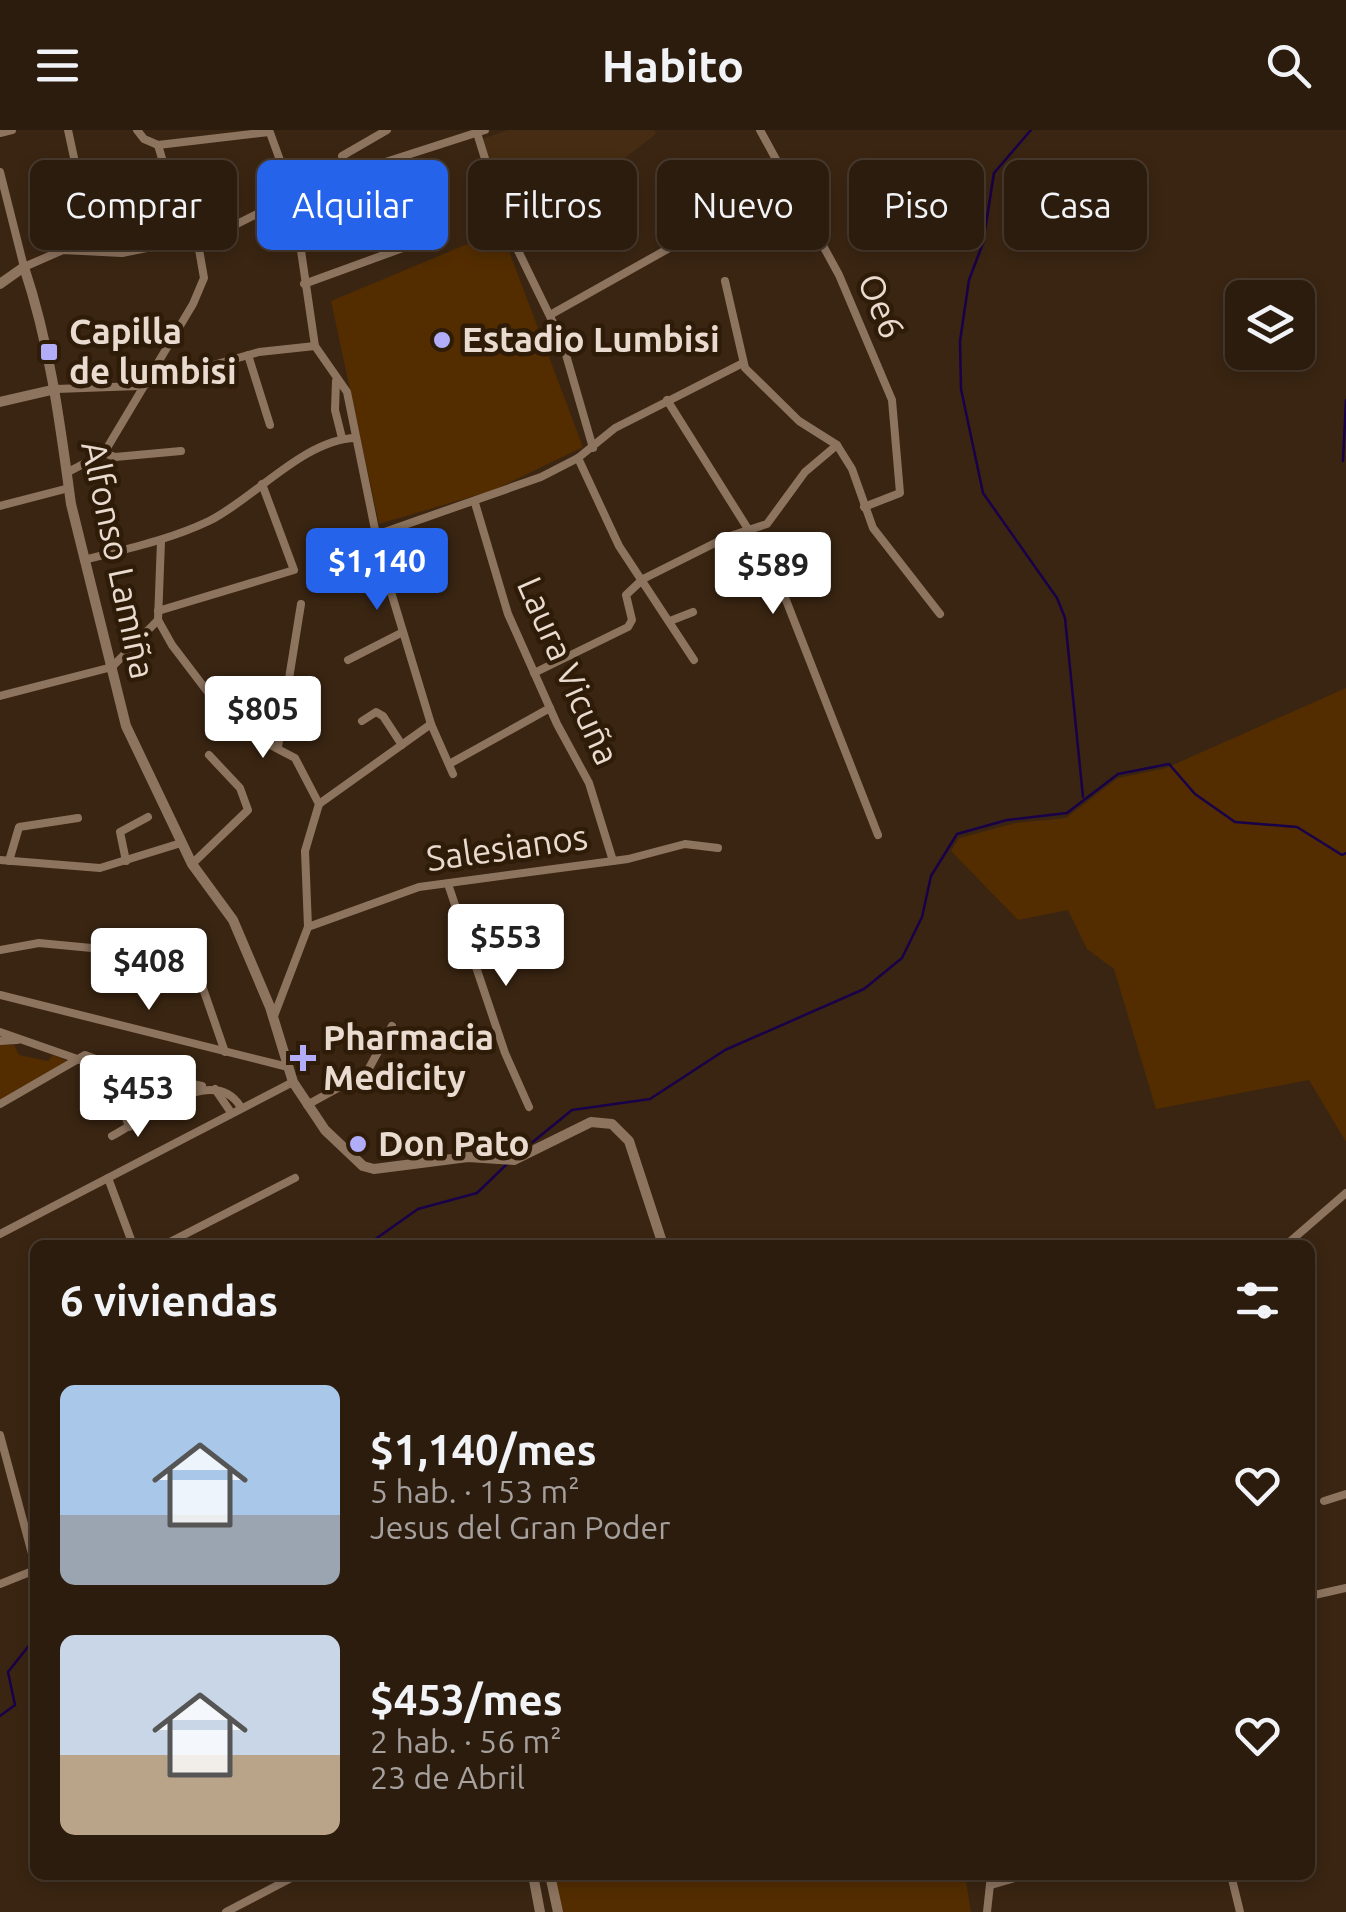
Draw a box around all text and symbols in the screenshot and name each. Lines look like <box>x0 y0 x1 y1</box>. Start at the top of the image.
icon: menu <box>30 38 85 93</box>
icon: search <box>1261 38 1316 93</box>
text: Habito <box>602 40 744 91</box>
chip: Comprar <box>30 160 237 250</box>
chip: Alquilar <box>257 160 448 250</box>
chip: Filtros <box>468 160 637 250</box>
chip: Nuevo <box>657 160 829 250</box>
chip: Piso <box>849 160 984 250</box>
chip: Casa <box>1004 160 1147 250</box>
street label: Oe6 <box>851 267 913 344</box>
map controls <box>1225 280 1315 370</box>
button: layers <box>1225 280 1315 370</box>
place label: Capilla de lumbisi <box>69 311 237 391</box>
place label: Estadio Lumbisi <box>462 319 720 359</box>
marker: Estadio Lumbisi <box>431 329 453 351</box>
marker: Capilla de lumbisi <box>38 341 60 363</box>
street label: Alfonso Lamiña <box>74 437 164 682</box>
pin: $1,140 <box>296 528 458 613</box>
pin: $589 <box>714 532 832 617</box>
text: $1,140 <box>328 542 426 578</box>
text: $589 <box>737 546 809 582</box>
street label: Laura Vicuña <box>510 571 628 771</box>
pin: $805 <box>204 676 322 761</box>
text: $805 <box>227 690 299 726</box>
street label: Salesianos <box>424 816 590 878</box>
pin: $553 <box>447 904 565 989</box>
text: $553 <box>470 918 542 954</box>
pin: $408 <box>90 928 208 1013</box>
text: $408 <box>113 942 185 978</box>
place label: Pharmacia Medicity <box>323 1017 494 1097</box>
marker: Pharmacia Medicity <box>292 1047 314 1069</box>
pin: $453 <box>79 1055 197 1140</box>
text: $453 <box>102 1069 174 1105</box>
place label: Don Pato <box>378 1123 530 1163</box>
marker: Don Pato <box>347 1133 369 1155</box>
icon: filters <box>1230 1273 1285 1328</box>
text: 6 viviendas <box>60 1277 278 1324</box>
icon: home <box>140 1425 260 1545</box>
text: $1,140/mes <box>370 1426 597 1473</box>
icon: heart <box>1230 1458 1285 1513</box>
text: 5 hab. · 153 m² <box>370 1473 580 1509</box>
text: Jesus del Gran Poder <box>370 1509 670 1545</box>
icon: home <box>140 1675 260 1795</box>
text: $453/mes <box>370 1676 563 1723</box>
icon: heart <box>1230 1708 1285 1763</box>
text: 2 hab. · 56 m² <box>370 1723 562 1759</box>
text: 23 de Abril <box>370 1759 525 1795</box>

